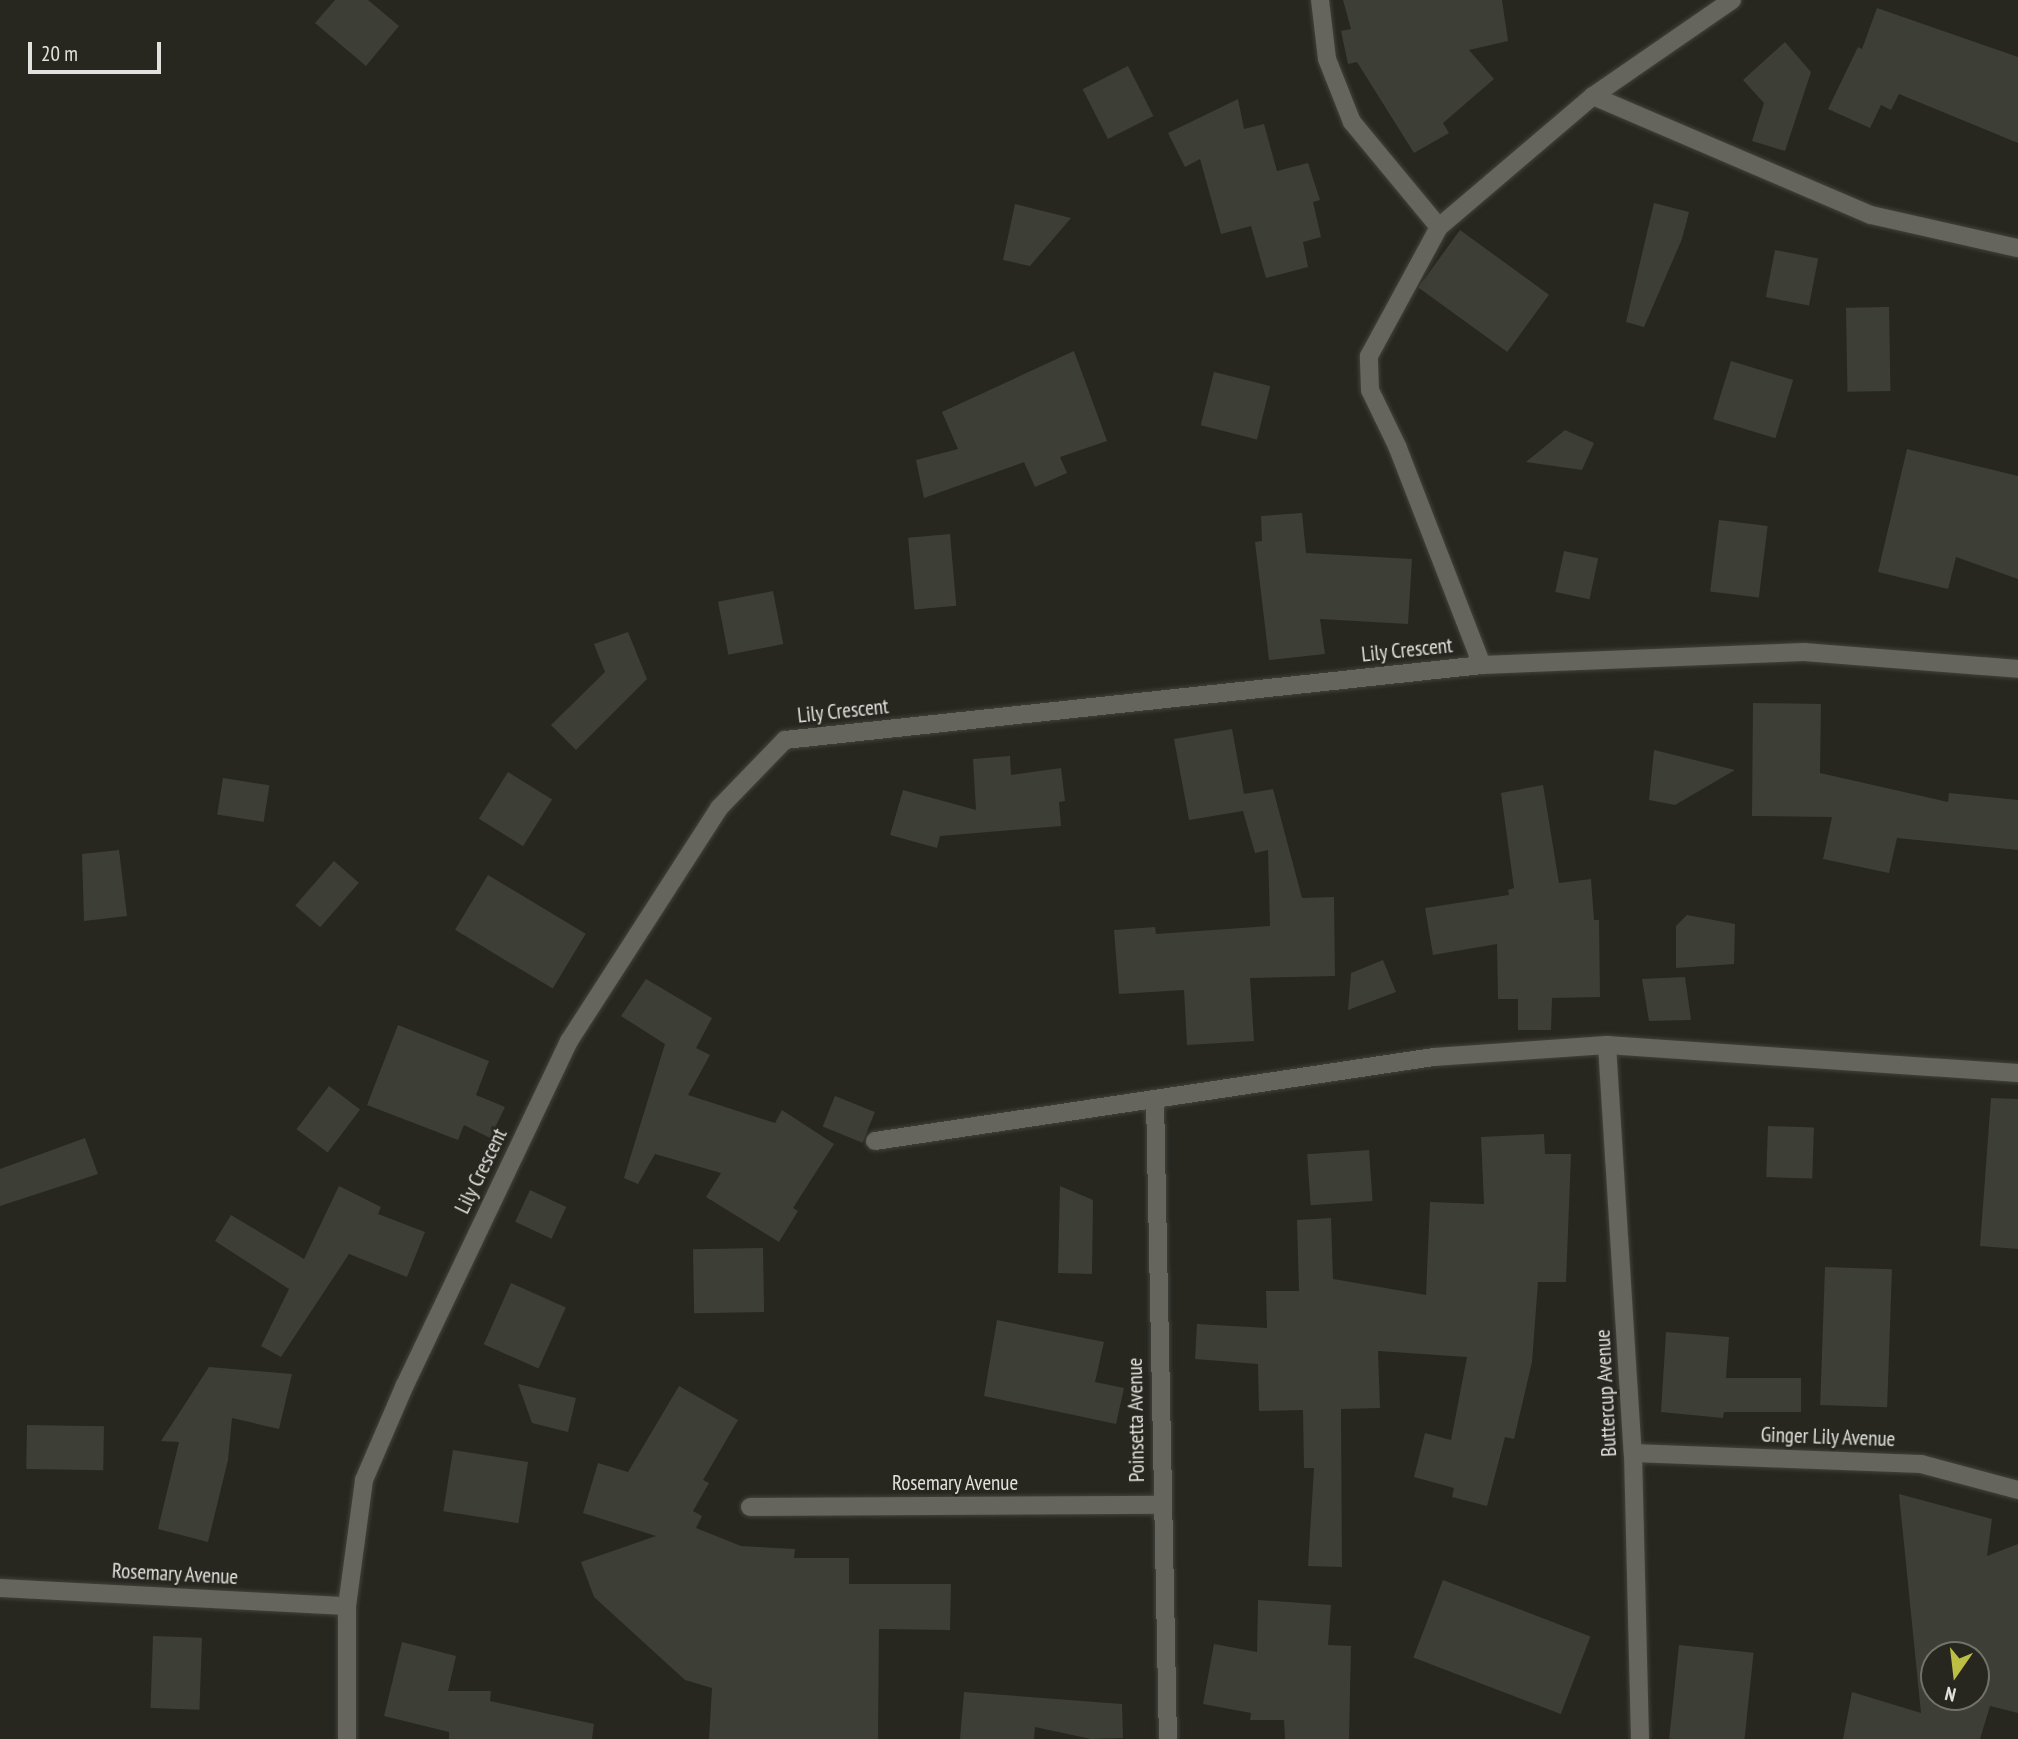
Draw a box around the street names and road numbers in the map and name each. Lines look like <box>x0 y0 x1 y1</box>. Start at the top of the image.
street label: Lily Crescent <box>1360 633 1454 667</box>
street label: Lily Crescent <box>796 694 890 728</box>
street label: Lily Crescent <box>449 1124 513 1218</box>
street label: Buttercup Avenue <box>1590 1328 1622 1458</box>
street label: Poinsetta Avenue <box>1122 1357 1150 1483</box>
street label: Ginger Lily Avenue <box>1760 1422 1896 1452</box>
street label: Rosemary Avenue <box>891 1470 1019 1496</box>
street label: Rosemary Avenue <box>111 1558 239 1590</box>

